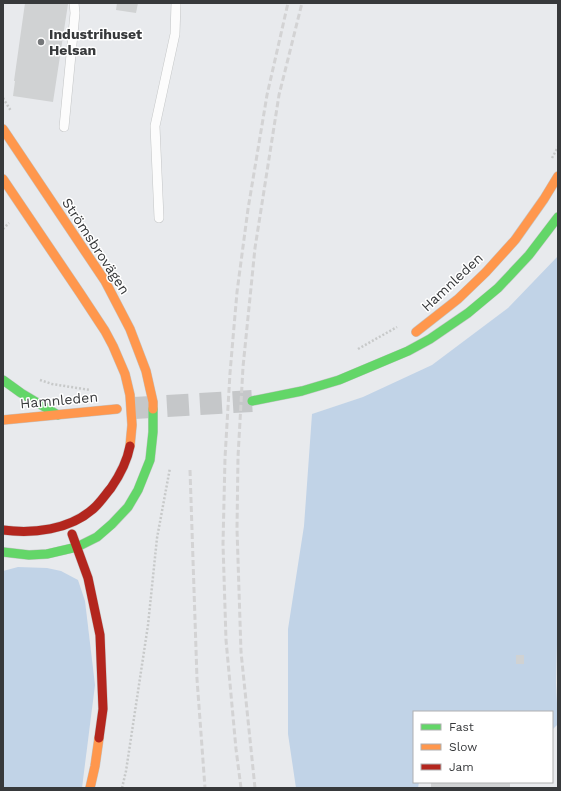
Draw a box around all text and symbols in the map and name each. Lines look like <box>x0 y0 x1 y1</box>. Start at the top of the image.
place label: Industrihuset Helsan <box>49 26 142 58</box>
marker: Industrihuset Helsan <box>36 37 46 47</box>
street label: Strömsbrovägen <box>59 195 133 297</box>
street label: Hamnleden <box>418 250 486 314</box>
street label: Hamnleden <box>19 389 99 411</box>
legend <box>413 711 553 783</box>
text: Fast <box>449 720 474 734</box>
text: Slow <box>449 740 477 754</box>
text: Jam <box>449 760 474 774</box>

